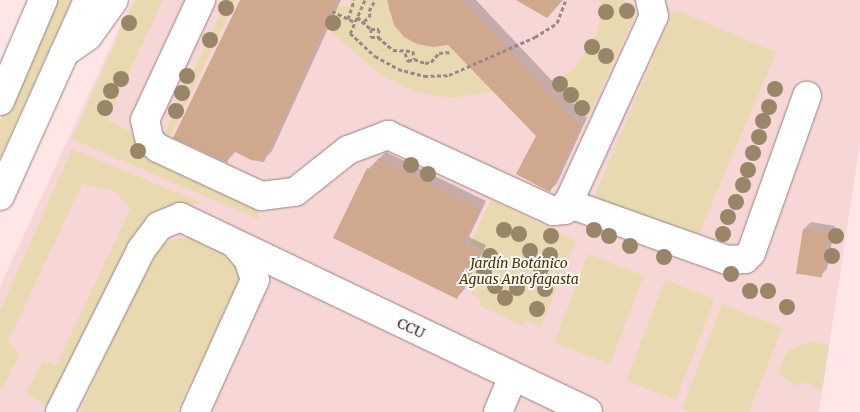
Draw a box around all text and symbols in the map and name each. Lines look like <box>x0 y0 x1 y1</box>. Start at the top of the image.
park label: Jardín Botánico Aguas Antofagasta <box>459 255 579 288</box>
street label: CCU <box>395 314 427 342</box>

